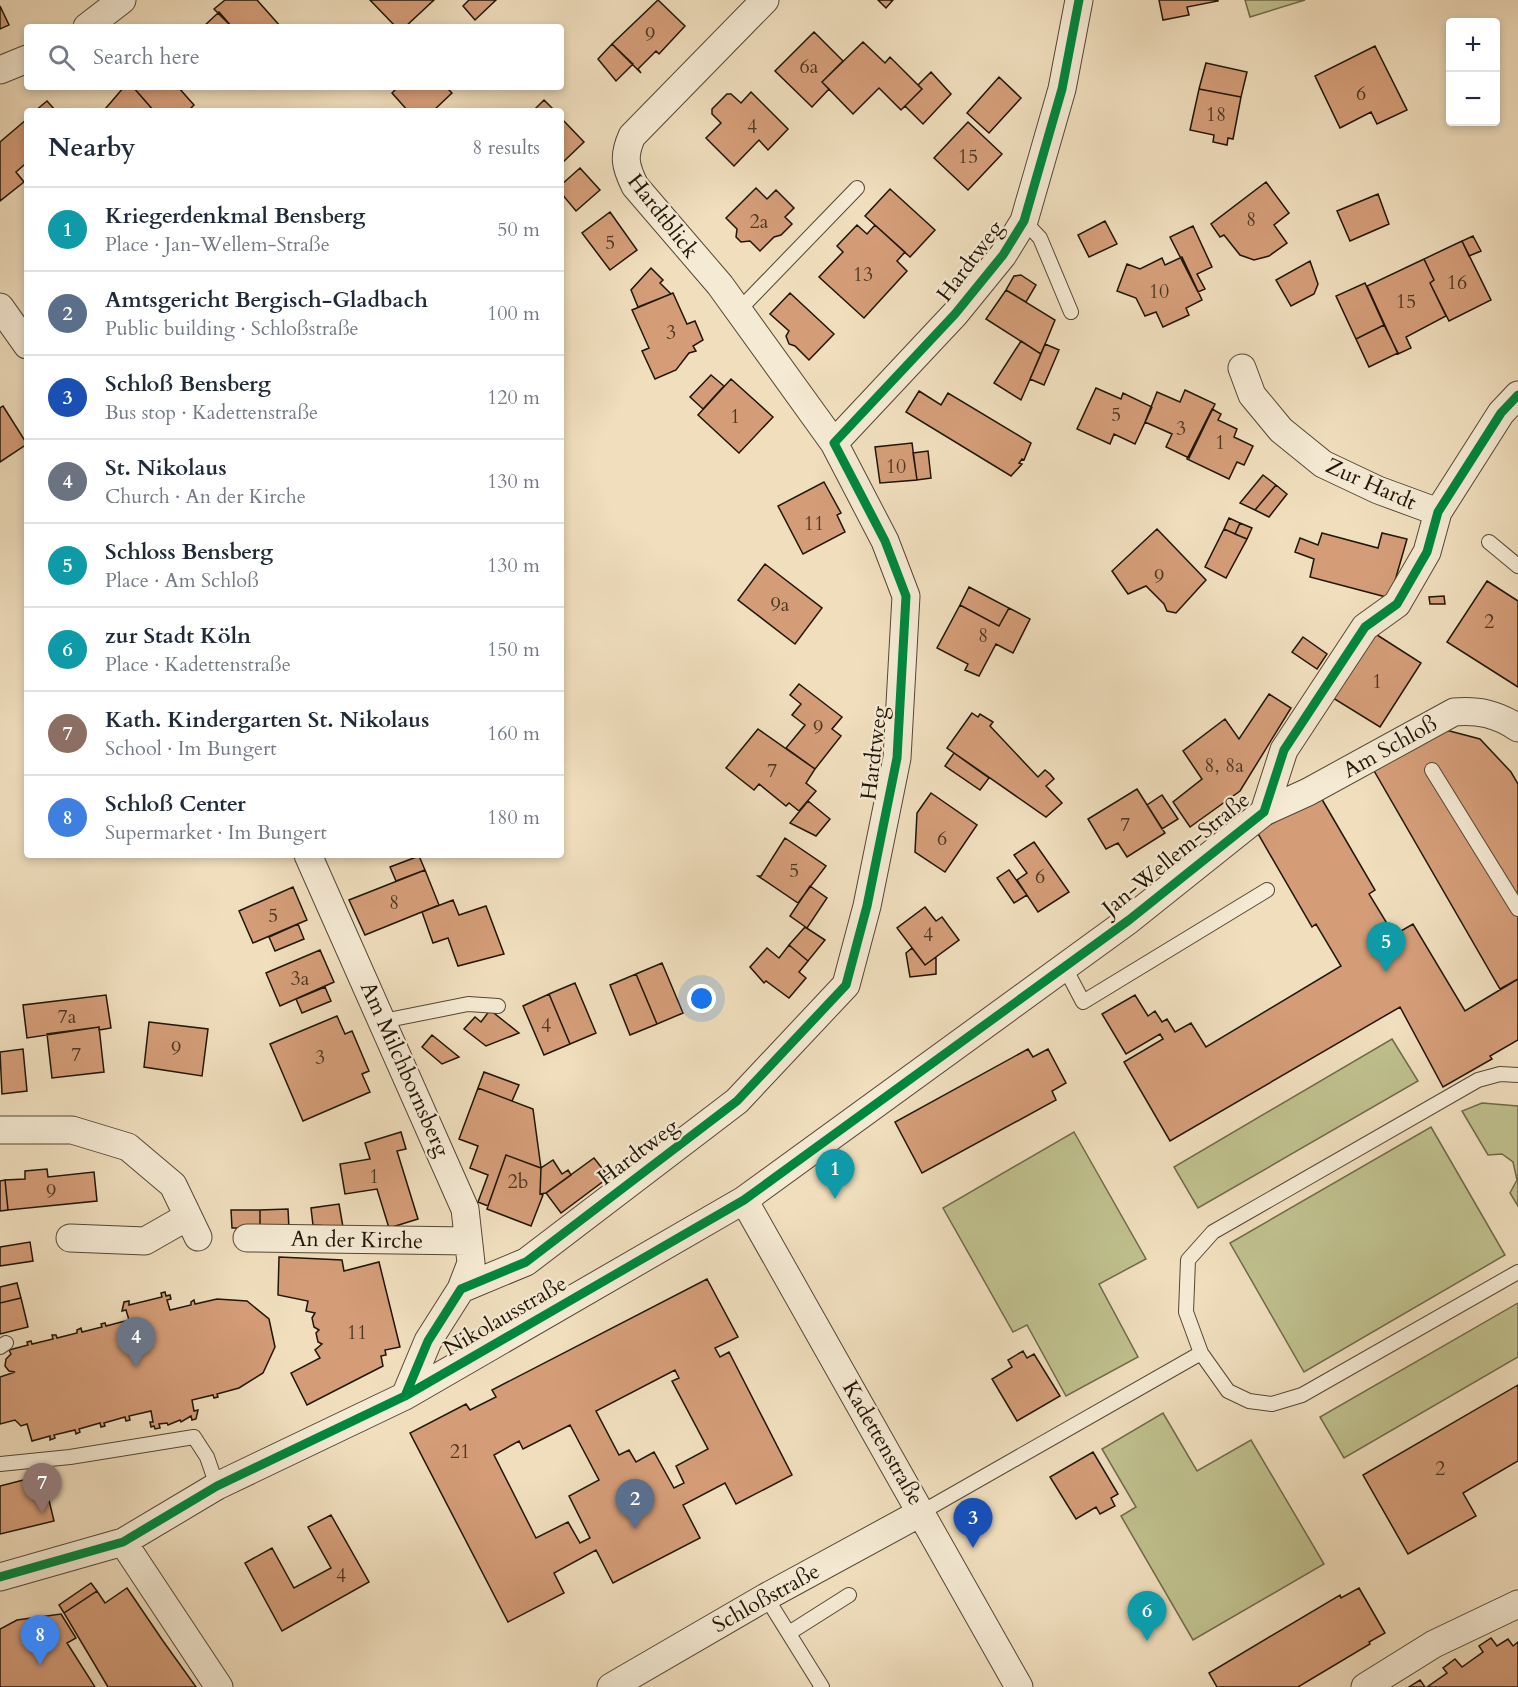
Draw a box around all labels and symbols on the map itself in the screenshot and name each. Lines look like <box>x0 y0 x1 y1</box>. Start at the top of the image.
house number: 9 <box>645 21 655 48</box>
house number: 6a <box>800 53 819 80</box>
house number: 6 <box>1356 80 1366 107</box>
house number: 18 <box>1206 101 1226 128</box>
house number: 4 <box>747 113 757 140</box>
house number: 15 <box>958 143 978 170</box>
street label: Hardtblick <box>620 167 706 265</box>
house number: 8 <box>1246 206 1256 233</box>
house number: 2a <box>750 208 769 235</box>
street label: Hardtweg <box>930 214 1011 308</box>
house number: 5 <box>605 229 615 256</box>
house number: 13 <box>853 261 873 288</box>
house number: 16 <box>1447 269 1467 296</box>
house number: 10 <box>1149 278 1169 305</box>
house number: 15 <box>1396 288 1416 315</box>
house number: 3 <box>666 319 676 346</box>
house number: 5 <box>1111 401 1121 428</box>
house number: 1 <box>730 403 740 430</box>
house number: 3 <box>1176 415 1186 442</box>
house number: 1 <box>1215 429 1225 456</box>
street label: Zur Hardt <box>1321 451 1421 517</box>
house number: 10 <box>886 453 906 480</box>
house number: 11 <box>804 510 824 537</box>
house number: 9 <box>1154 563 1164 590</box>
house number: 9a <box>771 591 790 618</box>
house number: 2 <box>1484 608 1494 635</box>
house number: 8 <box>978 622 988 649</box>
house number: 1 <box>1372 668 1382 695</box>
street label: Hardtweg <box>853 704 895 802</box>
street label: Am Schloß <box>1337 709 1443 785</box>
house number: 9 <box>813 714 823 741</box>
house number: 8, 8a <box>1204 752 1244 779</box>
house number: 7 <box>767 757 777 784</box>
street label: Jan-Wellem-Straße <box>1094 785 1256 925</box>
house number: 7 <box>1120 811 1130 838</box>
house number: 6 <box>937 825 947 852</box>
house number: 5 <box>789 857 799 884</box>
house number: 6 <box>1035 863 1045 890</box>
house number: 8 <box>389 889 399 916</box>
house number: 5 <box>268 902 278 929</box>
house number: 4 <box>923 921 933 948</box>
pin: 5 <box>1366 922 1406 972</box>
house number: 3a <box>291 965 310 992</box>
street label: Am Milchbornsberg <box>353 977 457 1162</box>
your location <box>687 984 716 1013</box>
house number: 7a <box>58 1003 77 1030</box>
house number: 4 <box>541 1012 551 1039</box>
house number: 9 <box>171 1035 181 1062</box>
house number: 7 <box>71 1041 81 1068</box>
house number: 3 <box>315 1044 325 1071</box>
street label: Hardtweg <box>591 1111 685 1192</box>
pin: 1 <box>816 1150 854 1199</box>
house number: 1 <box>369 1163 379 1190</box>
house number: 2b <box>508 1168 528 1195</box>
house number: 9 <box>46 1178 56 1205</box>
street label: An der Kirche <box>291 1224 423 1256</box>
street label: Nikolausstraße <box>438 1268 572 1364</box>
pin: 4 <box>116 1318 156 1367</box>
house number: 11 <box>347 1319 367 1346</box>
street label: Kadettenstraße <box>835 1375 931 1511</box>
house number: 21 <box>450 1438 470 1465</box>
house number: 2 <box>1435 1455 1445 1482</box>
pin: 7 <box>22 1464 62 1513</box>
pin: 2 <box>616 1480 654 1529</box>
pin: 3 <box>954 1498 992 1548</box>
street label: Schloßstraße <box>707 1556 825 1640</box>
house number: 4 <box>336 1562 346 1589</box>
pin: 6 <box>1128 1592 1166 1641</box>
pin: 8 <box>20 1616 60 1665</box>

